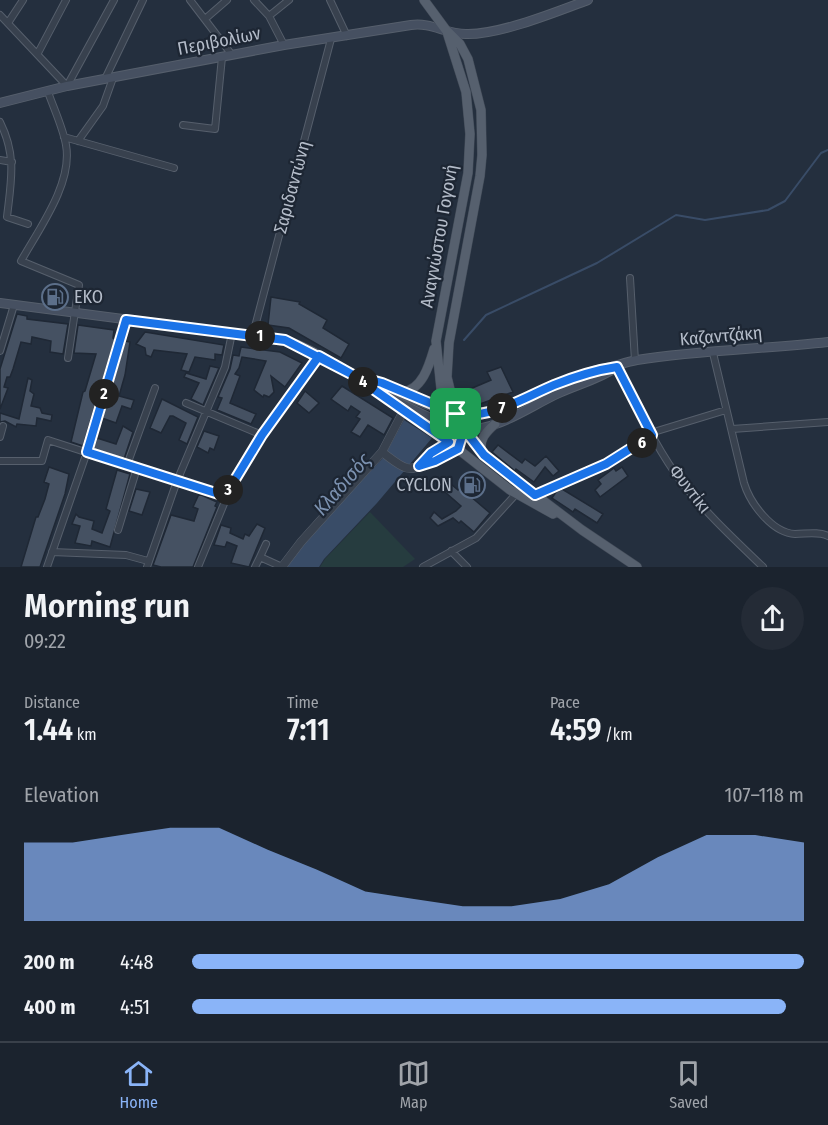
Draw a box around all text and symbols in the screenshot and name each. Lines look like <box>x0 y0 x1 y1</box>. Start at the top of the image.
street label: Περιβολίων <box>175 22 263 60</box>
street label: Σαριδαντώνη <box>269 138 315 236</box>
street label: Αναγνώστου Γογονή <box>416 163 462 309</box>
fuel station icon: EKO <box>40 282 70 312</box>
place label: EKO <box>74 286 103 308</box>
pin: 1 <box>245 321 275 351</box>
street label: Καζαντζάκη <box>679 321 763 351</box>
text: 1 <box>257 326 263 345</box>
pin: 4 <box>348 367 378 397</box>
text: 4 <box>359 372 367 391</box>
pin: 2 <box>89 379 119 409</box>
text: 2 <box>100 384 108 403</box>
pin <box>430 388 481 439</box>
pin: 7 <box>487 393 517 423</box>
icon: arrive <box>439 397 472 430</box>
text: 7 <box>499 398 505 417</box>
pin: 6 <box>627 428 657 458</box>
text: 6 <box>638 433 646 452</box>
water label: Κλαδισός <box>308 448 376 520</box>
street label: Φυντίκι <box>664 460 716 518</box>
fuel station icon: CYCLON <box>457 470 487 500</box>
place label: CYCLON <box>396 474 452 496</box>
pin: 3 <box>213 475 243 505</box>
text: 3 <box>224 480 232 499</box>
text: Morning run <box>24 586 190 626</box>
button: share <box>741 587 804 650</box>
text: 09:22 <box>24 629 66 653</box>
text: Distance <box>24 693 80 712</box>
text: Time <box>287 693 319 712</box>
text: Pace <box>550 693 580 712</box>
text: 1.44 <box>24 712 73 748</box>
text: 7:11 <box>287 712 330 748</box>
text: 4:59 <box>550 712 602 748</box>
text: km <box>73 725 97 744</box>
text: /km <box>602 725 633 744</box>
text: Elevation <box>24 783 99 807</box>
text: 107–118 m <box>725 783 804 807</box>
text: 200 m <box>24 950 75 974</box>
text: 4:48 <box>120 950 154 974</box>
text: 400 m <box>24 995 76 1019</box>
text: 4:51 <box>120 995 150 1019</box>
tab: Home <box>120 1057 158 1112</box>
tab: Map <box>397 1057 430 1112</box>
tab: Saved <box>669 1057 708 1112</box>

